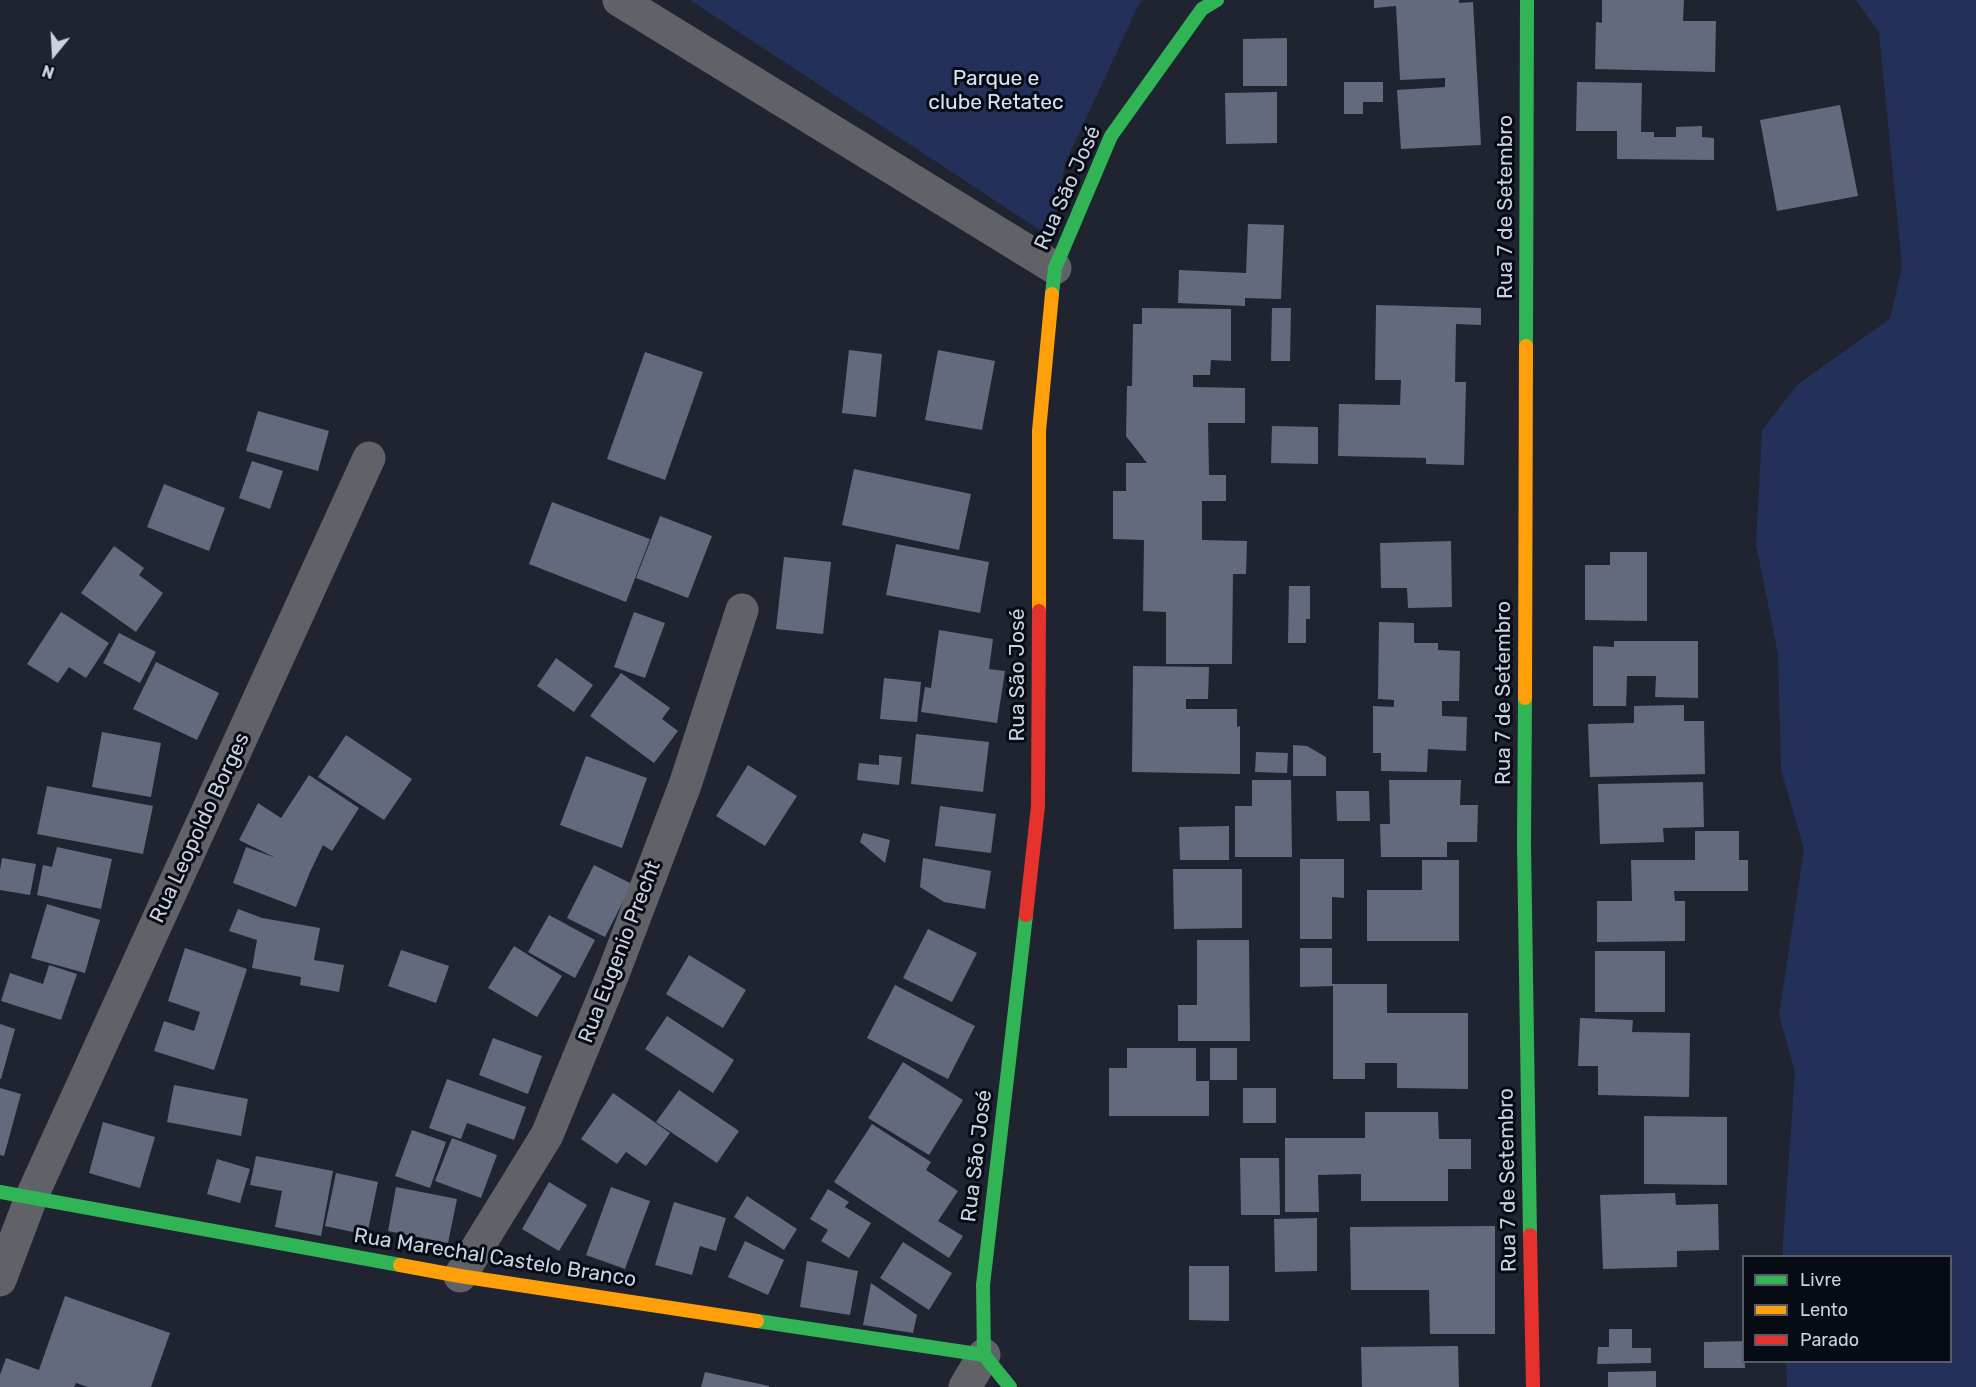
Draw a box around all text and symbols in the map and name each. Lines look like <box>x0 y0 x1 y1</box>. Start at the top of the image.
north arrow <box>24 24 84 84</box>
text: N <box>40 61 57 82</box>
park label: Parque e clube Retatec <box>928 66 1064 116</box>
street label: Rua 7 de Setembro <box>1493 115 1519 299</box>
street label: Rua São José <box>1029 122 1107 254</box>
street label: Rua 7 de Setembro <box>1491 601 1517 785</box>
street label: Rua São José <box>1005 609 1031 741</box>
street label: Rua Leopoldo Borges <box>145 729 255 927</box>
street label: Rua Eugenio Precht <box>574 857 666 1047</box>
street label: Rua 7 de Setembro <box>1494 1088 1522 1272</box>
street label: Rua São José <box>956 1089 998 1223</box>
street label: Rua Marechal Castelo Branco <box>352 1223 638 1293</box>
legend <box>1742 1255 1952 1363</box>
text: Livre <box>1800 1269 1841 1291</box>
text: Lento <box>1800 1299 1848 1321</box>
text: Parado <box>1800 1329 1859 1351</box>

